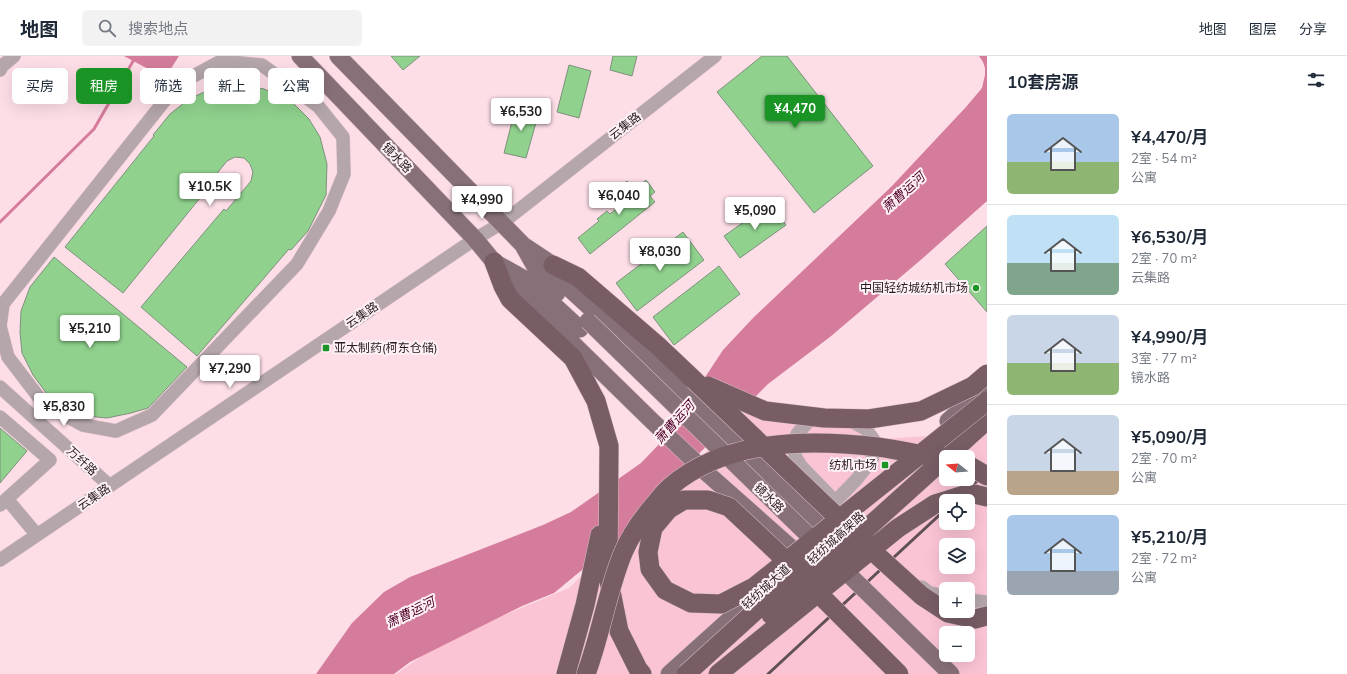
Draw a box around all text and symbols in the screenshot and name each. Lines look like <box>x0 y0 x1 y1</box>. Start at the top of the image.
search box <box>82 10 362 46</box>
text: 地图 <box>20 17 58 41</box>
icon: search <box>96 17 118 39</box>
text: 搜索地点 <box>128 19 188 38</box>
text: 地图 <box>1199 20 1227 38</box>
text: 图层 <box>1249 20 1277 38</box>
text: 分享 <box>1299 20 1327 38</box>
chip: 买房 <box>12 68 68 104</box>
chip: 租房 <box>76 68 132 104</box>
chip: 筛选 <box>140 68 196 104</box>
chip: 新上 <box>204 68 260 104</box>
chip: 公寓 <box>268 68 324 104</box>
icon: filters <box>1305 69 1327 91</box>
text: 10套房源 <box>1007 71 1078 92</box>
pin: ¥4,470 <box>762 95 828 129</box>
pin: ¥6,530 <box>488 98 554 132</box>
text: ¥4,470 <box>774 100 816 116</box>
text: ¥6,530 <box>500 103 542 119</box>
street label: 云集路 <box>606 109 643 143</box>
text: ¥4,470/月 <box>1131 126 1209 147</box>
icon: home <box>1039 130 1087 178</box>
street label: 镜水路 <box>379 139 415 176</box>
text: 2室 · 54 m² <box>1131 150 1197 166</box>
water label: 萧曹运河 <box>878 167 930 215</box>
text: 公寓 <box>1131 169 1157 185</box>
pin: ¥10.5K <box>177 173 243 207</box>
text: ¥10.5K <box>188 178 232 194</box>
pin: ¥6,040 <box>586 182 652 216</box>
pin: ¥4,990 <box>449 186 515 220</box>
text: ¥6,040 <box>598 187 640 203</box>
text: ¥4,990 <box>461 191 503 207</box>
pin: ¥5,090 <box>722 197 788 231</box>
text: ¥5,090 <box>734 202 776 218</box>
text: ¥6,530/月 <box>1131 226 1209 247</box>
icon: home <box>1039 231 1087 279</box>
pin: ¥8,030 <box>627 238 693 272</box>
text: ¥8,030 <box>639 243 681 259</box>
text: 2室 · 70 m² <box>1131 250 1197 266</box>
text: 云集路 <box>1131 269 1170 285</box>
place label: 中国轻纺城纺机市场 <box>860 280 968 295</box>
marker: 中国轻纺城纺机市场 <box>971 283 981 293</box>
street label: 云集路 <box>343 298 381 331</box>
pin: ¥5,210 <box>57 315 123 349</box>
text: ¥5,210 <box>69 320 111 336</box>
text: ¥4,990/月 <box>1131 326 1209 347</box>
icon: home <box>1039 331 1087 379</box>
place label: 亚太制药(柯东仓储) <box>334 340 438 355</box>
marker: 亚太制药(柯东仓储) <box>321 343 331 353</box>
text: 3室 · 77 m² <box>1131 350 1197 366</box>
pin: ¥7,290 <box>197 355 263 389</box>
text: ¥7,290 <box>209 360 251 376</box>
text: 镜水路 <box>1131 369 1170 385</box>
pin: ¥5,830 <box>31 393 97 427</box>
water label: 萧曹运河 <box>651 395 699 447</box>
text: ¥5,830 <box>43 398 85 414</box>
text: ¥5,090/月 <box>1131 426 1209 447</box>
icon: home <box>1039 431 1087 479</box>
street label: 万纤路 <box>64 443 101 478</box>
north arrow <box>939 450 975 486</box>
map controls <box>939 450 975 662</box>
text: 2室 · 70 m² <box>1131 450 1197 466</box>
place label: 纺机市场 <box>829 457 877 472</box>
marker: 纺机市场 <box>880 460 890 470</box>
text: 公寓 <box>1131 469 1157 485</box>
street label: 云集路 <box>75 480 113 513</box>
street label: 镜水路 <box>751 480 788 516</box>
button: locate <box>939 494 975 530</box>
street label: 轻纺城高架路 <box>804 508 867 567</box>
text: ¥5,210/月 <box>1131 526 1209 547</box>
icon: home <box>1039 531 1087 579</box>
button: layers <box>939 538 975 574</box>
text: 2室 · 72 m² <box>1131 550 1197 566</box>
street label: 轻纺城大道 <box>738 561 793 612</box>
text: 公寓 <box>1131 569 1157 585</box>
button: + <box>939 582 975 618</box>
water label: 萧曹运河 <box>383 592 440 631</box>
button: − <box>939 626 975 662</box>

